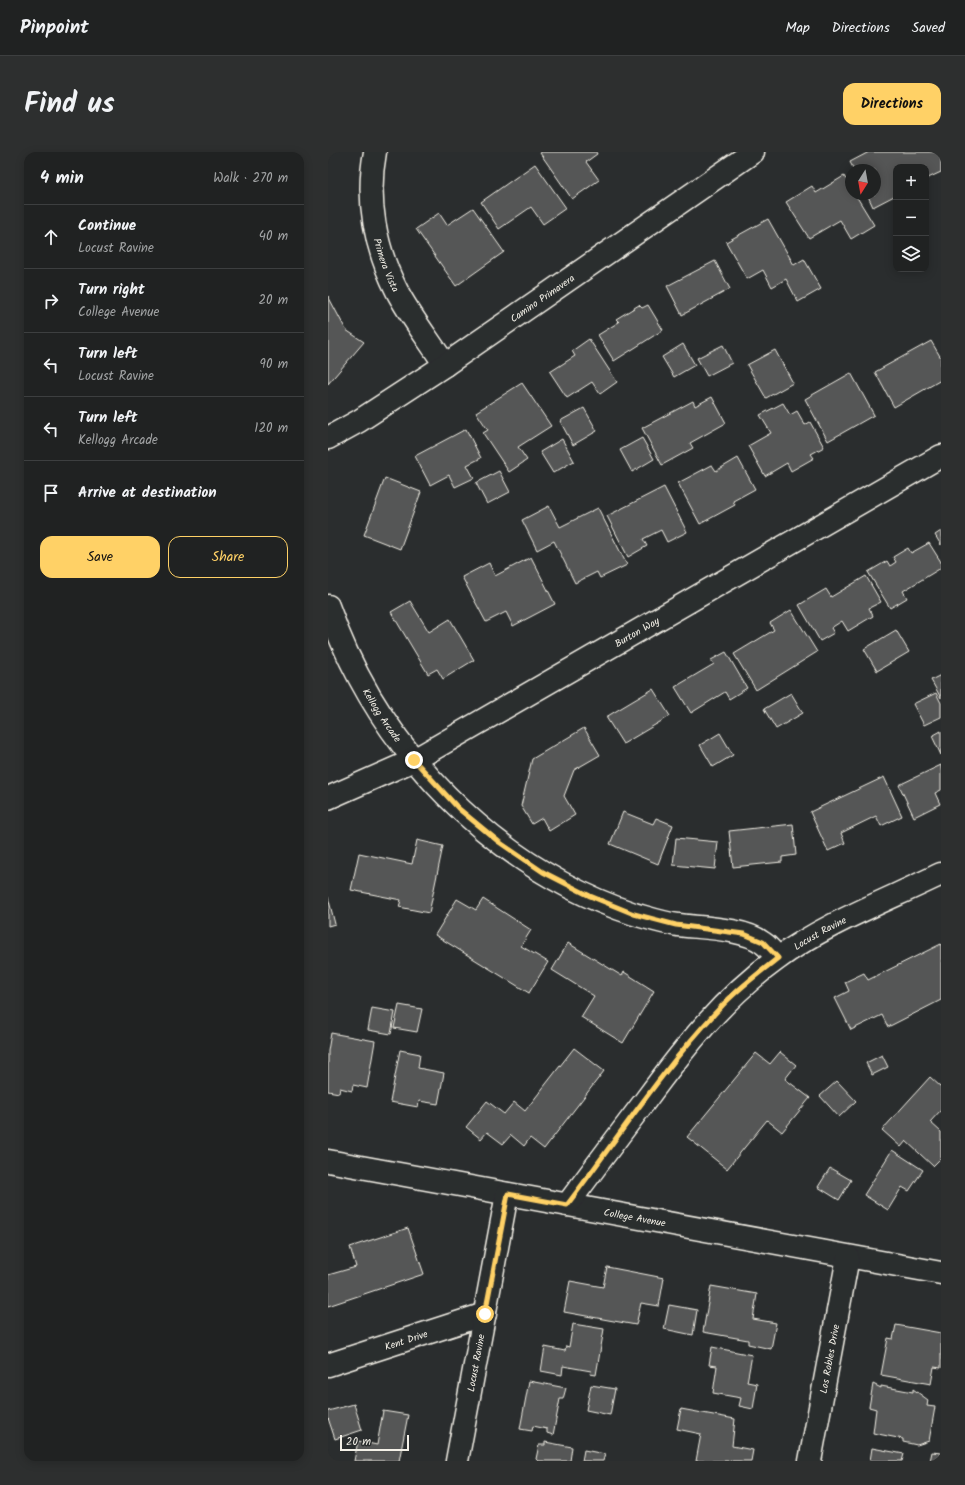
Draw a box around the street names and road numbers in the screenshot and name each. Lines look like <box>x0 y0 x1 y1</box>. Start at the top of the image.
street label: Primera Vista <box>369 237 403 295</box>
street label: Camino Primavera <box>507 270 578 327</box>
street label: Burton Way <box>612 613 663 652</box>
street label: Kellogg Arcade <box>358 685 405 746</box>
street label: Locust Ravine <box>791 912 850 955</box>
street label: College Avenue <box>602 1205 668 1232</box>
street label: Los Robles Drive <box>816 1323 844 1395</box>
street label: Kent Drive <box>383 1326 430 1355</box>
street label: Locust Ravine <box>463 1332 490 1393</box>

